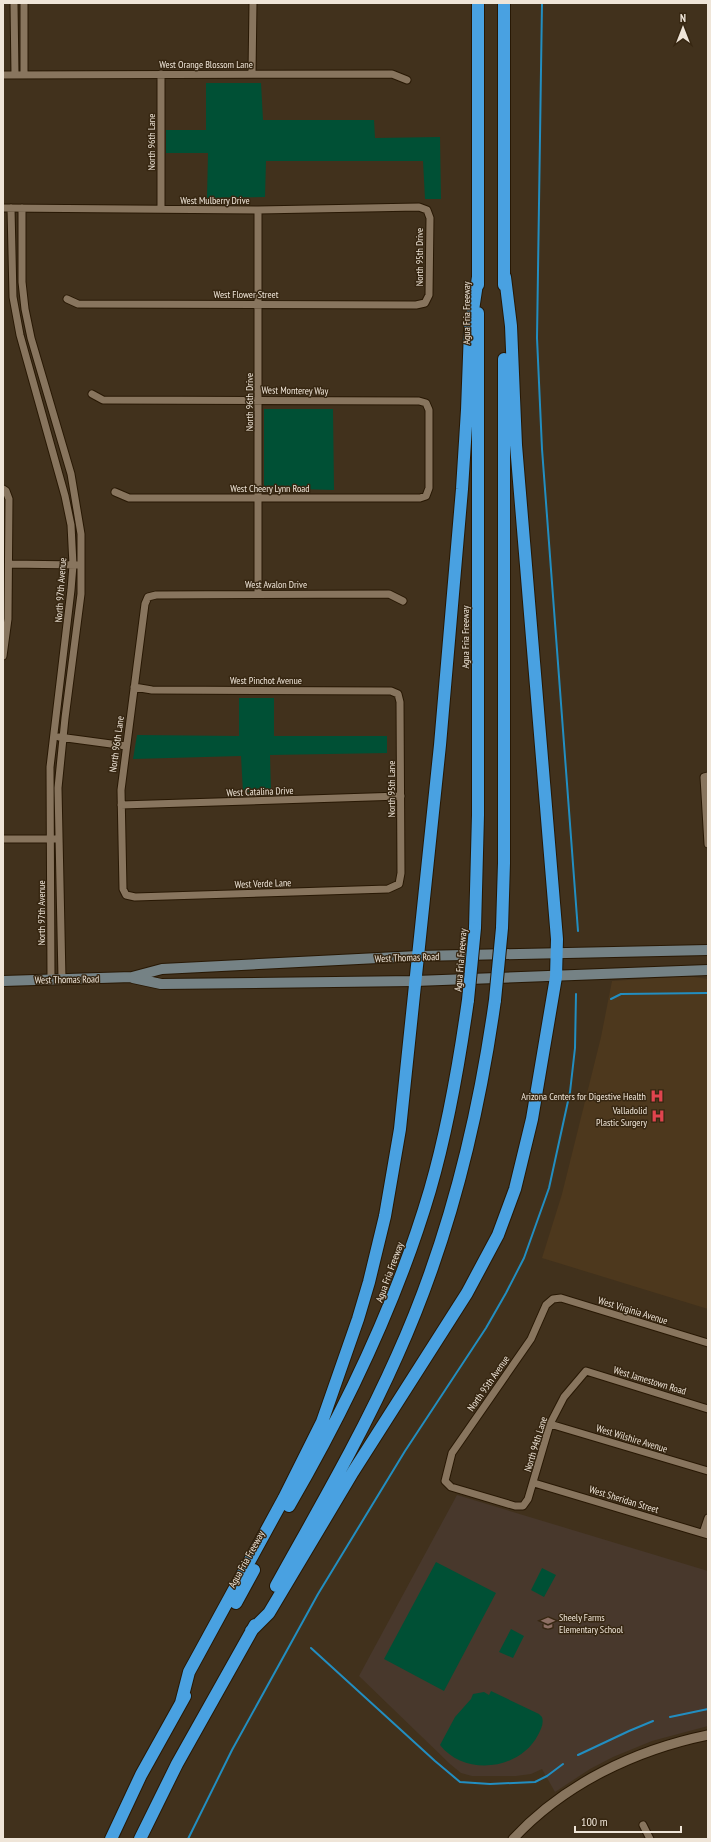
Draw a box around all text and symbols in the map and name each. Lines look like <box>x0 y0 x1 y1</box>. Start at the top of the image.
north arrow <box>663 8 703 48</box>
text: N <box>680 11 686 25</box>
street label: West Orange Blossom Lane <box>159 58 253 71</box>
street label: North 96th Lane <box>145 114 158 170</box>
street label: West Mulberry Drive <box>180 194 250 207</box>
street label: North 95th Drive <box>413 228 426 286</box>
street label: Agua Fria Freeway <box>460 281 473 345</box>
street label: West Flower Street <box>214 288 279 301</box>
street label: North 96th Drive <box>243 373 256 431</box>
street label: West Monterey Way <box>261 383 329 398</box>
street label: West Cheery Lynn Road <box>230 482 310 495</box>
street label: North 97th Avenue <box>52 557 69 623</box>
street label: West Avalon Drive <box>245 578 307 591</box>
street label: Agua Fria Freeway <box>459 605 472 669</box>
street label: West Pinchot Avenue <box>230 674 302 687</box>
street label: North 96th Lane <box>106 715 127 773</box>
street label: North 95th Lane <box>385 761 398 817</box>
street label: West Catalina Drive <box>226 784 294 799</box>
street label: West Verde Lane <box>234 876 292 891</box>
street label: North 97th Avenue <box>35 880 48 946</box>
street label: Agua Fria Freeway <box>451 928 470 992</box>
street label: West Thomas Road <box>374 950 440 965</box>
street label: West Thomas Road <box>35 972 99 987</box>
hospital icon: Arizona Centers for Digestive Health <box>649 1088 665 1104</box>
place label: Arizona Centers for Digestive Health <box>521 1090 646 1103</box>
place label: Valladolid Plastic Surgery <box>596 1104 647 1129</box>
hospital icon: Valladolid Plastic Surgery <box>650 1108 666 1124</box>
street label: Agua Fria Freeway <box>373 1240 406 1304</box>
street label: West Virginia Avenue <box>596 1294 669 1327</box>
street label: North 95th Avenue <box>464 1353 512 1414</box>
street label: West Jamestown Road <box>612 1363 688 1398</box>
street label: North 94th Lane <box>521 1415 550 1473</box>
street label: West Wilshire Avenue <box>595 1421 669 1455</box>
street label: West Sheridan Street <box>588 1483 660 1516</box>
street label: Agua Fria Freeway <box>225 1528 268 1590</box>
place label: Sheely Farms Elementary School <box>559 1611 624 1636</box>
school or university icon: Sheely Farms Elementary School <box>540 1615 556 1631</box>
scale bar <box>575 1808 681 1834</box>
text: 100 m <box>581 1814 608 1829</box>

